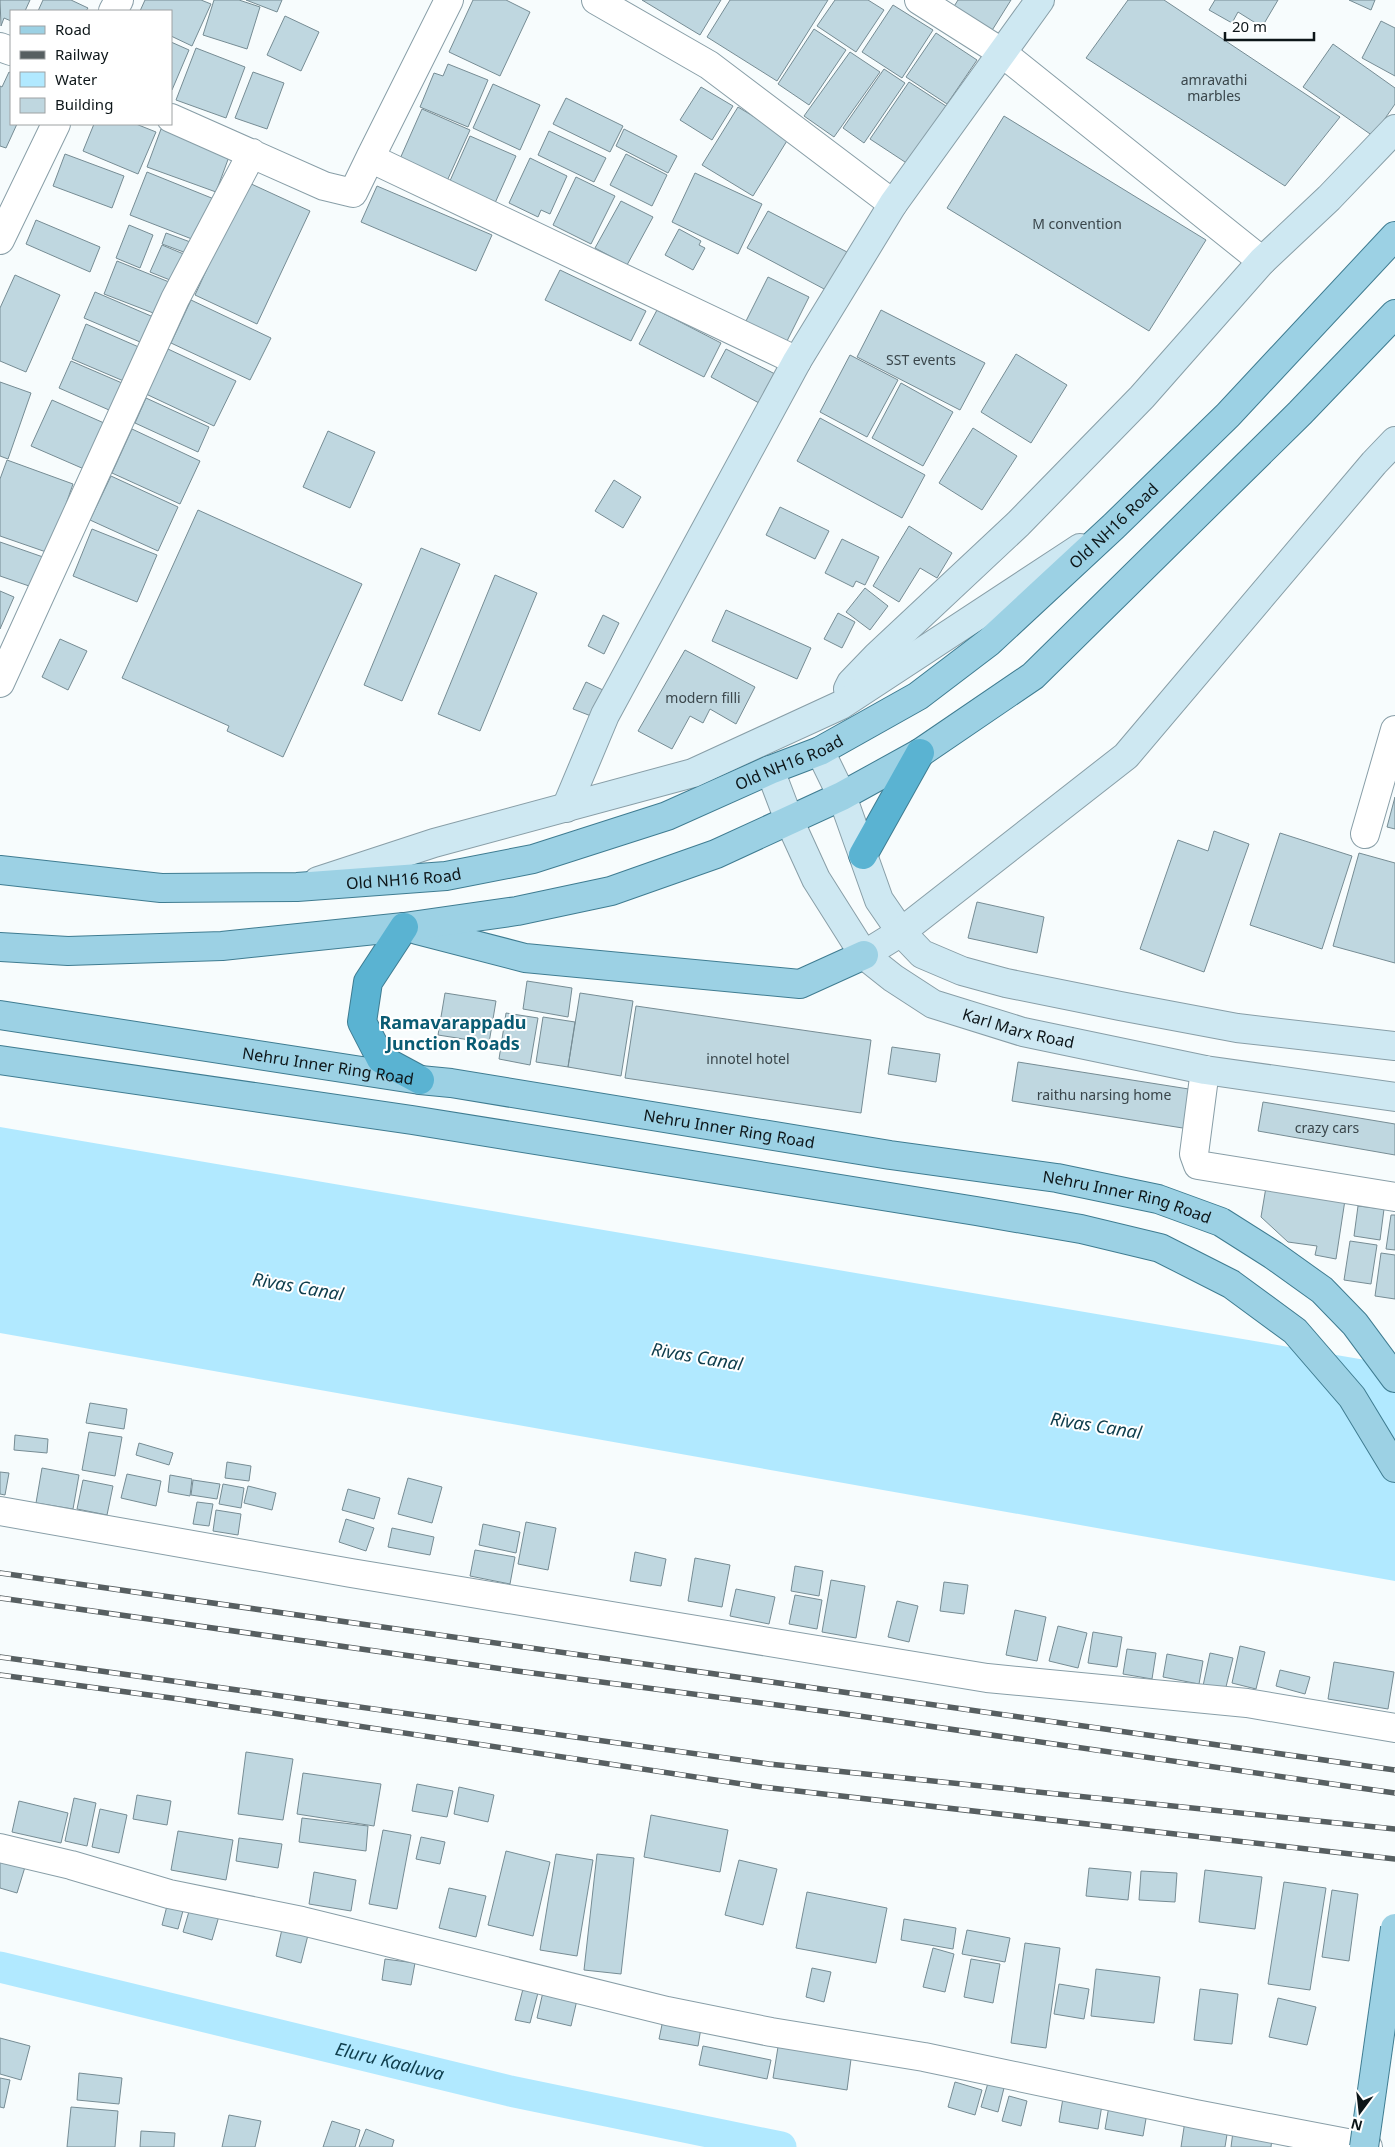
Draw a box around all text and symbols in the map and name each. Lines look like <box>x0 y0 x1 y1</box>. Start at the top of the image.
legend <box>10 10 172 125</box>
scale bar <box>1225 10 1314 42</box>
text: 20 m <box>1232 16 1267 36</box>
text: Road <box>55 19 91 39</box>
text: Railway <box>55 44 109 64</box>
text: Water <box>55 69 97 89</box>
house number: amravathi marbles <box>1181 70 1247 105</box>
text: Building <box>55 94 113 114</box>
house number: M convention <box>1032 214 1122 233</box>
house number: SST events <box>886 350 956 369</box>
street label: Old NH16 Road <box>1064 478 1163 574</box>
house number: modern filli <box>665 688 741 707</box>
street label: Old NH16 Road <box>731 729 847 795</box>
street label: Old NH16 Road <box>345 862 463 894</box>
street label: Karl Marx Road <box>960 1003 1076 1053</box>
district label: Ramavarappadu Junction Roads <box>379 1010 527 1055</box>
street label: Nehru Inner Ring Road <box>241 1042 415 1090</box>
house number: innotel hotel <box>706 1049 790 1068</box>
house number: raithu narsing home <box>1037 1085 1171 1104</box>
street label: Nehru Inner Ring Road <box>642 1104 816 1153</box>
house number: crazy cars <box>1295 1118 1360 1137</box>
street label: Nehru Inner Ring Road <box>1041 1165 1214 1228</box>
water label: Rivas Canal <box>251 1266 346 1306</box>
water label: Rivas Canal <box>650 1336 745 1376</box>
water label: Rivas Canal <box>1049 1406 1144 1444</box>
water label: Eluru Kaaluva <box>333 2036 447 2086</box>
north arrow <box>1335 2087 1385 2137</box>
text: N <box>1349 2114 1364 2136</box>

